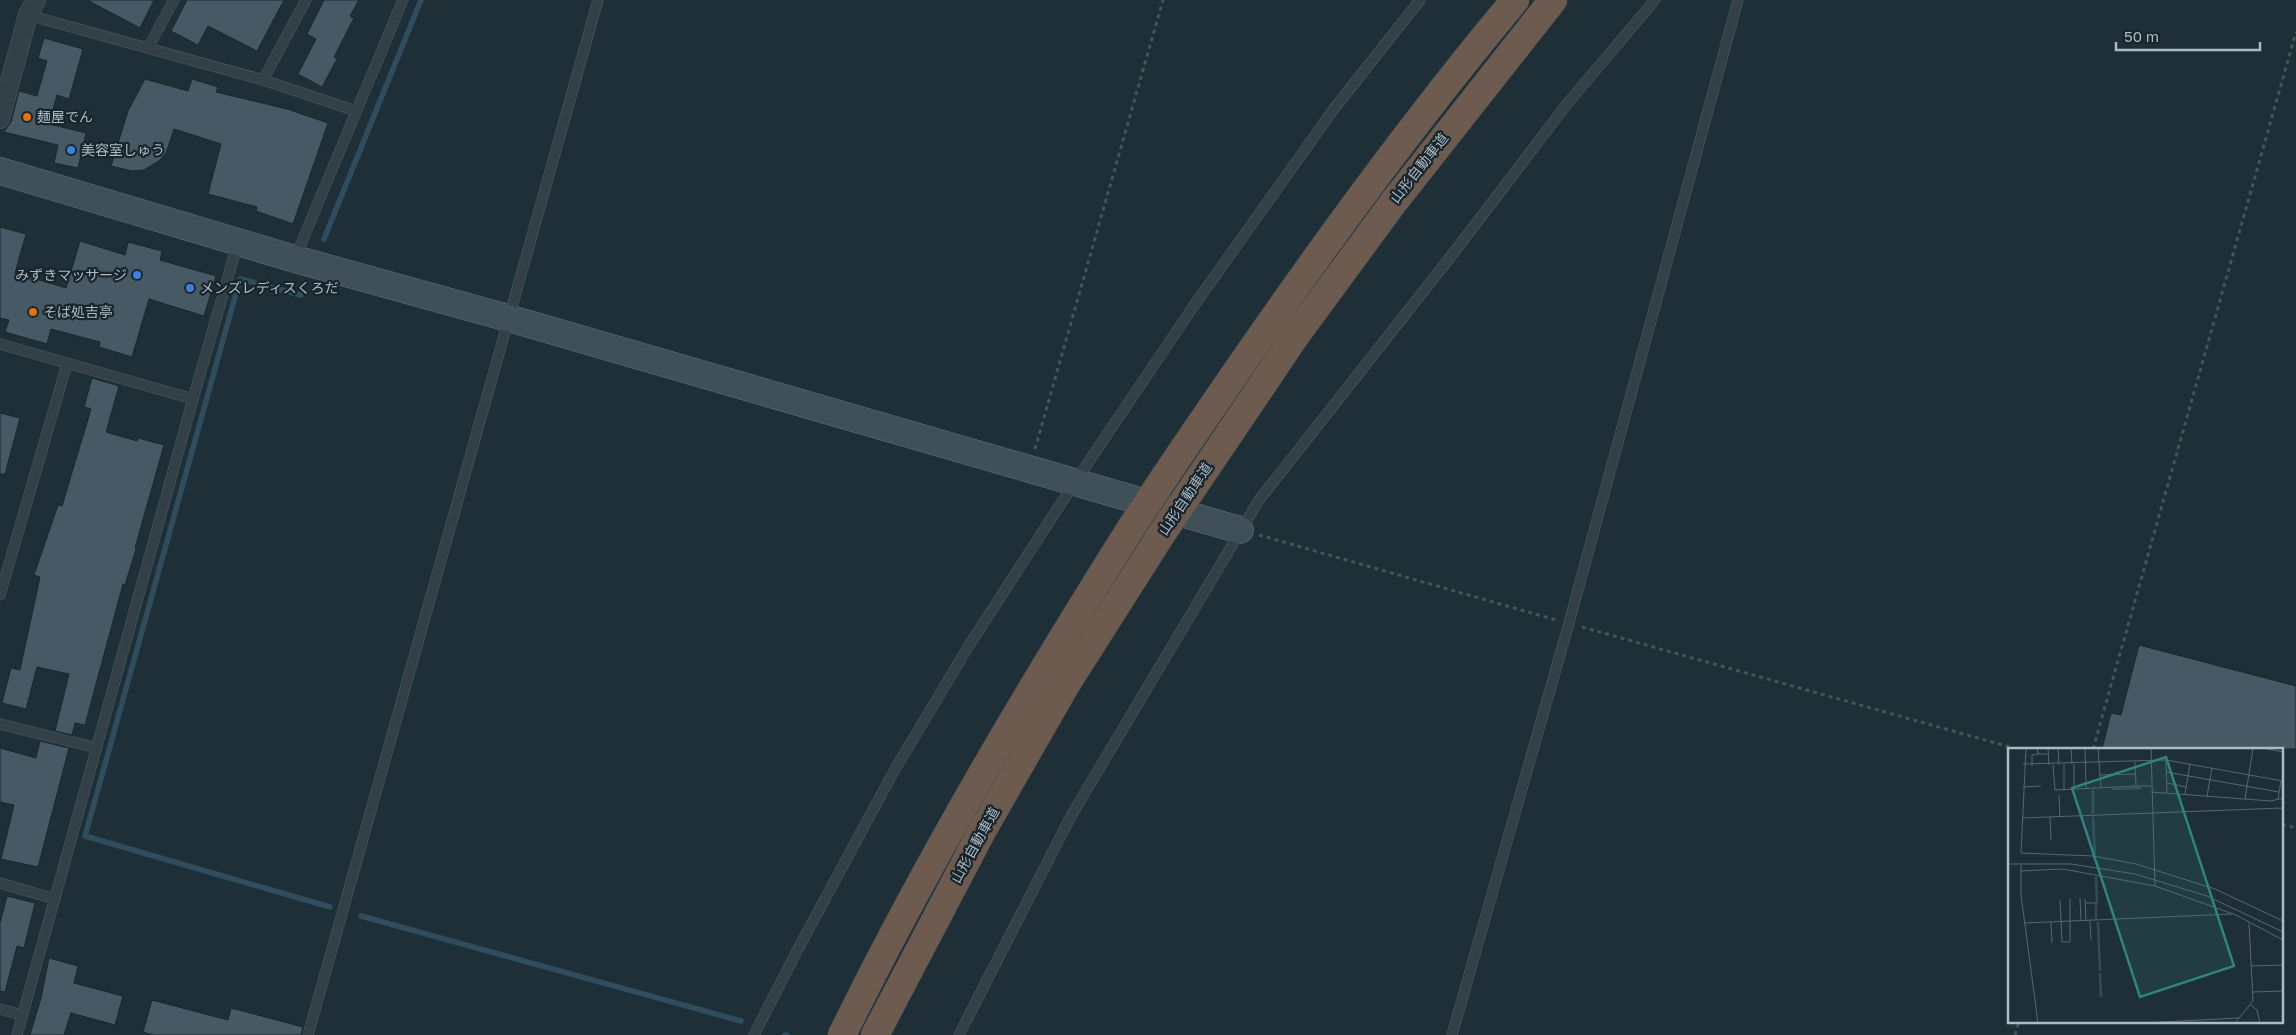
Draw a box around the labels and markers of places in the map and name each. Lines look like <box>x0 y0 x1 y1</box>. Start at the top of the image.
place label: 麺屋でん <box>37 108 93 125</box>
marker: 麺屋でん <box>21 111 33 123</box>
place label: 美容室しゅう <box>81 141 165 158</box>
marker: 美容室しゅう <box>65 144 77 156</box>
place label: みずきマッサージ <box>15 266 127 283</box>
marker: みずきマッサージ <box>131 269 143 281</box>
place label: メンズレディスくろだ <box>200 279 339 296</box>
marker: メンズレディスくろだ <box>184 282 196 294</box>
place label: そば処吉亭 <box>43 303 113 320</box>
marker: そば処吉亭 <box>27 306 39 318</box>

